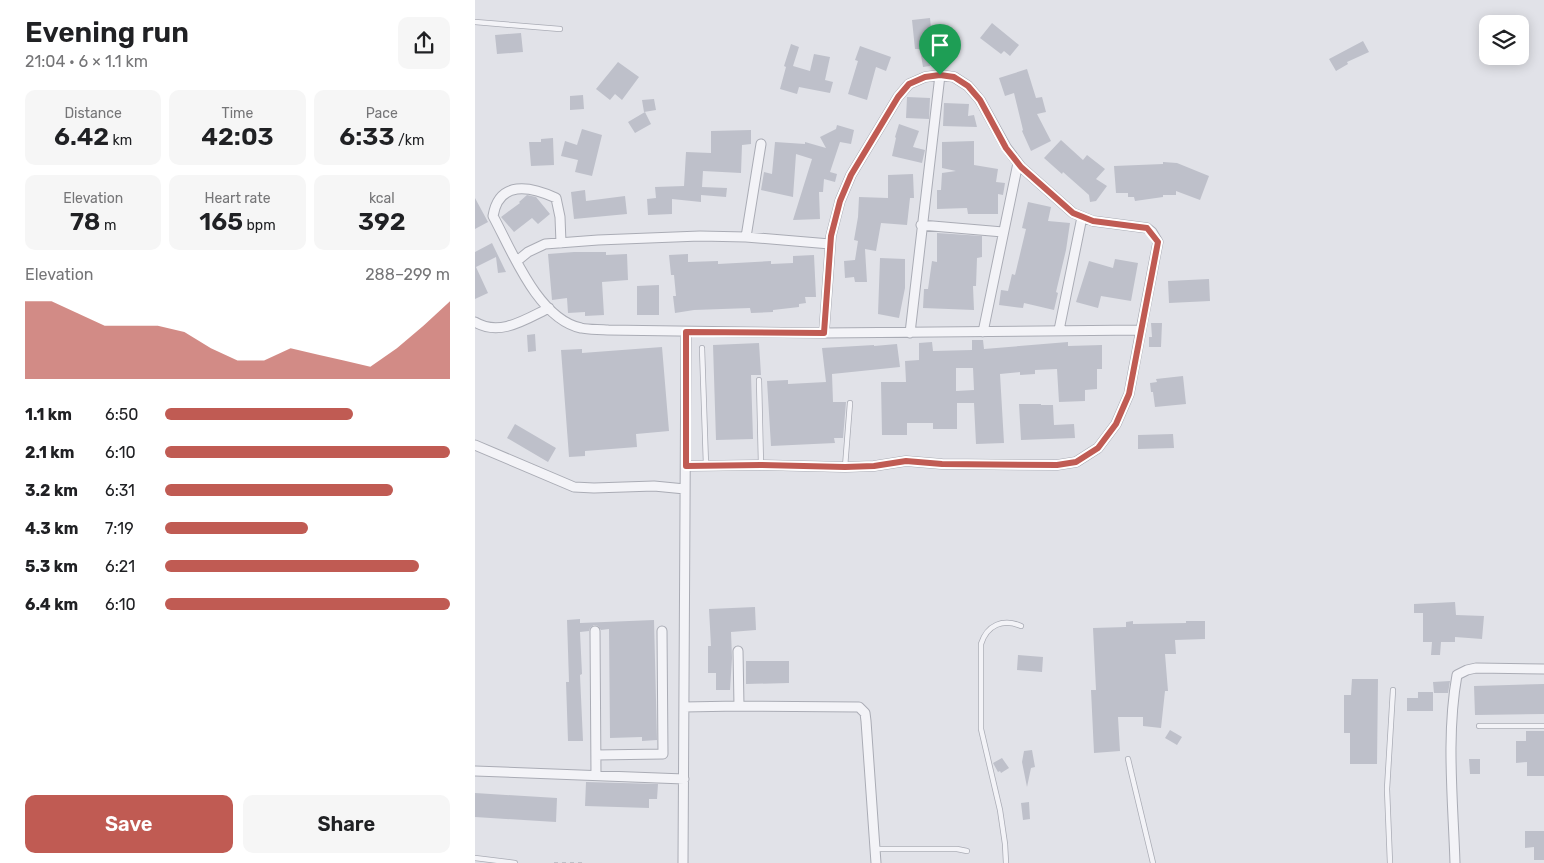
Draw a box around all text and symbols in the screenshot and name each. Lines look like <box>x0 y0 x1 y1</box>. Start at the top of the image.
map controls <box>1479 15 1529 65</box>
button: layers <box>1479 15 1529 65</box>
text: Evening run <box>25 16 189 49</box>
button: share <box>398 17 450 69</box>
pin <box>919 24 961 75</box>
icon: arrive <box>926 31 954 59</box>
text: 21:04 · 6 × 1.1 km <box>25 52 148 71</box>
text: Distance <box>64 105 122 122</box>
text: Time <box>222 105 253 122</box>
text: Pace <box>366 105 398 122</box>
text: 6.42 <box>54 122 109 151</box>
text: 42:03 <box>201 122 274 151</box>
text: 6:33 <box>339 122 395 151</box>
text: km <box>109 132 132 149</box>
text: /km <box>395 132 424 149</box>
text: Elevation <box>63 190 123 207</box>
text: Heart rate <box>205 190 270 207</box>
text: kcal <box>369 190 395 207</box>
text: 78 <box>70 207 101 236</box>
text: 165 <box>199 207 243 236</box>
text: 392 <box>358 207 406 236</box>
text: m <box>101 217 116 234</box>
text: bpm <box>243 217 276 234</box>
text: Elevation <box>25 265 94 284</box>
text: 288–299 m <box>365 265 450 284</box>
text: 1.1 km <box>25 405 72 424</box>
text: 6:50 <box>105 405 138 424</box>
text: 2.1 km <box>25 443 74 462</box>
text: 6:10 <box>105 443 136 462</box>
text: 3.2 km <box>25 481 78 500</box>
text: 6:31 <box>105 481 135 500</box>
text: 4.3 km <box>25 519 78 538</box>
text: 7:19 <box>105 519 134 538</box>
text: 5.3 km <box>25 557 78 576</box>
text: 6:21 <box>105 557 135 576</box>
text: 6.4 km <box>25 595 78 614</box>
text: 6:10 <box>105 595 136 614</box>
button: Save <box>25 795 233 853</box>
button: Share <box>243 795 450 853</box>

